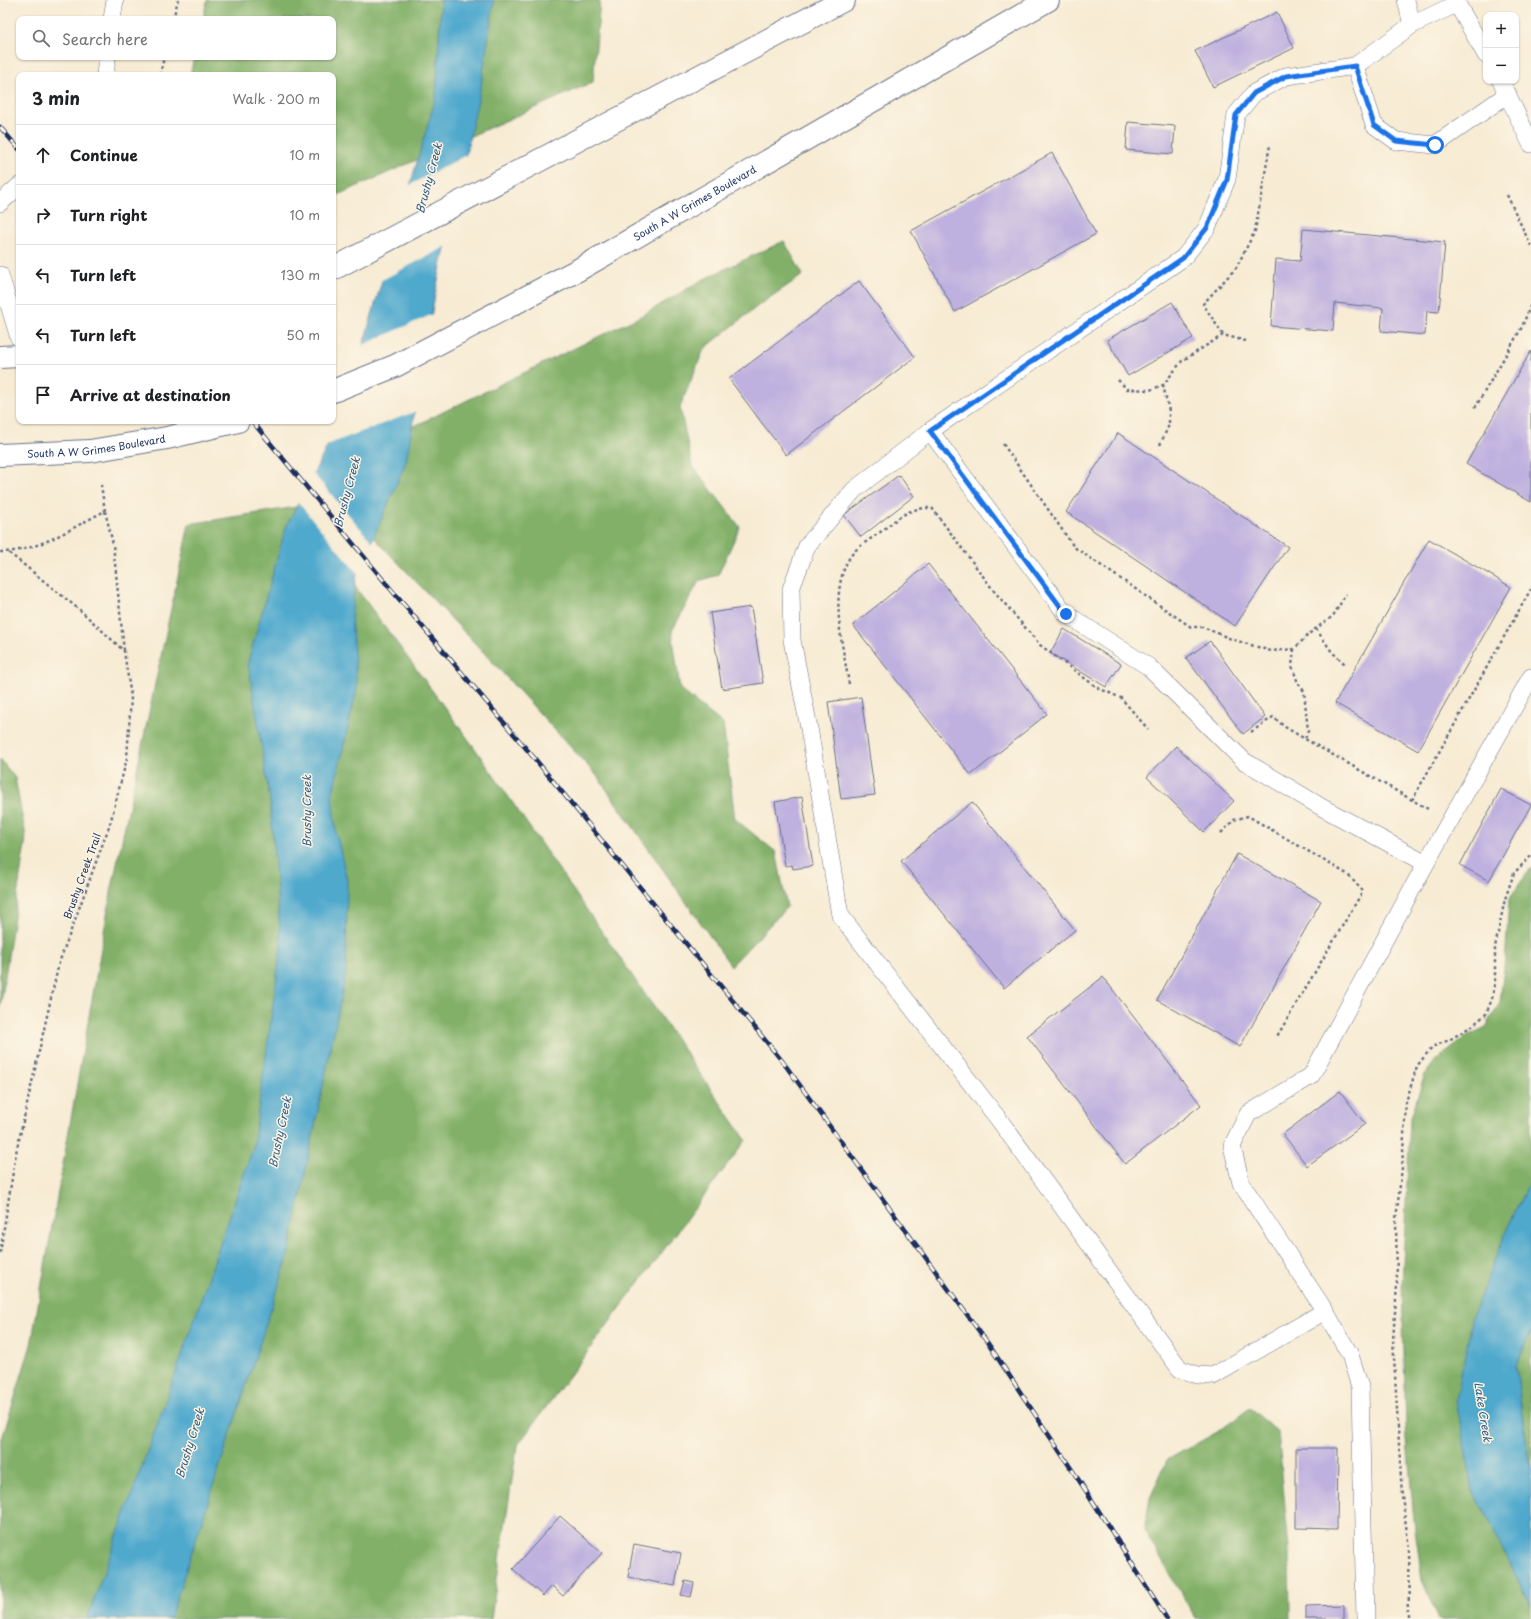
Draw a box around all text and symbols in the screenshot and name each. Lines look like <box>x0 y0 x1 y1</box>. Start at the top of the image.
map controls <box>1483 12 1519 84</box>
button: + <box>1483 12 1519 48</box>
search box <box>16 16 336 60</box>
icon: search <box>30 27 52 49</box>
text: Search here <box>62 27 148 50</box>
button: − <box>1483 48 1519 84</box>
text: 3 min <box>32 85 80 111</box>
text: Walk · 200 m <box>232 89 320 108</box>
route start <box>1426 136 1444 154</box>
water label: Brushy Creek <box>411 139 446 215</box>
text: Continue <box>70 143 138 166</box>
icon: ahead <box>32 144 54 166</box>
text: 10 m <box>290 145 320 164</box>
street label: South A W Grimes Boulevard <box>630 161 758 244</box>
text: Turn right <box>70 203 147 226</box>
icon: right <box>32 204 54 226</box>
text: 10 m <box>290 205 320 224</box>
text: Turn left <box>70 263 136 286</box>
icon: left <box>32 264 54 286</box>
text: 130 m <box>281 265 320 284</box>
text: Turn left <box>70 323 136 346</box>
icon: left <box>32 324 54 346</box>
text: 50 m <box>286 325 320 344</box>
text: Arrive at destination <box>70 383 231 406</box>
icon: arrive <box>32 384 54 406</box>
street label: South A W Grimes Boulevard <box>27 430 167 461</box>
water label: Brushy Creek <box>329 453 364 529</box>
route end <box>1057 605 1075 623</box>
water label: Brushy Creek <box>298 774 315 847</box>
street label: Brushy Creek Trail <box>59 831 105 921</box>
water label: Brushy Creek <box>264 1093 296 1169</box>
water label: Lake Creek <box>1470 1381 1497 1445</box>
water label: Brushy Creek <box>171 1405 209 1480</box>

